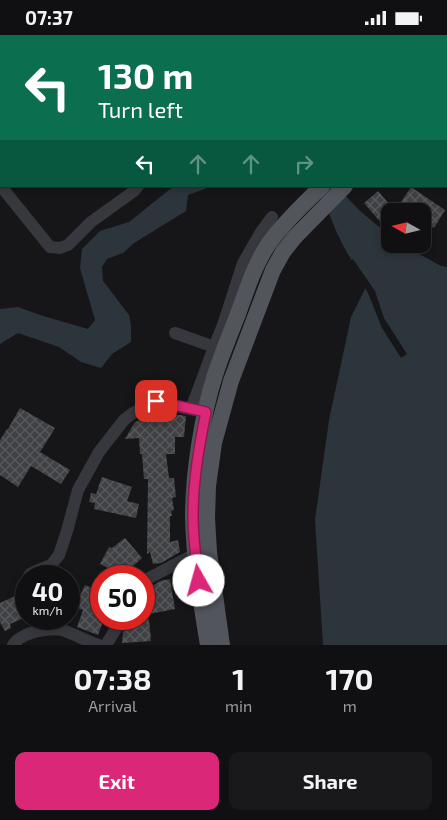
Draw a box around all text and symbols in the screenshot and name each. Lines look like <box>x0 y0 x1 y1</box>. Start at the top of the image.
text: 07:37 <box>25 6 73 29</box>
text: 130 m <box>98 54 193 96</box>
icon: left <box>15 55 80 120</box>
text: Turn left <box>98 96 183 122</box>
icon: left <box>131 150 159 178</box>
icon: ahead <box>184 150 212 178</box>
icon: ahead <box>237 150 265 178</box>
icon: right <box>290 150 318 178</box>
north arrow <box>381 203 431 253</box>
map controls <box>381 203 431 253</box>
pin <box>135 380 177 422</box>
icon: arrive <box>142 387 170 415</box>
position arrow <box>172 554 224 606</box>
speed limit sign: 50 <box>90 565 155 630</box>
text: 40 <box>32 576 63 606</box>
text: km/h <box>33 603 62 617</box>
text: 07:38 <box>73 660 152 696</box>
text: 1 <box>232 660 245 696</box>
text: 170 <box>326 660 374 696</box>
text: Arrival <box>88 696 137 715</box>
text: min <box>225 696 252 715</box>
text: m <box>343 696 357 715</box>
button: Exit <box>15 752 219 810</box>
button: Share <box>229 752 432 810</box>

